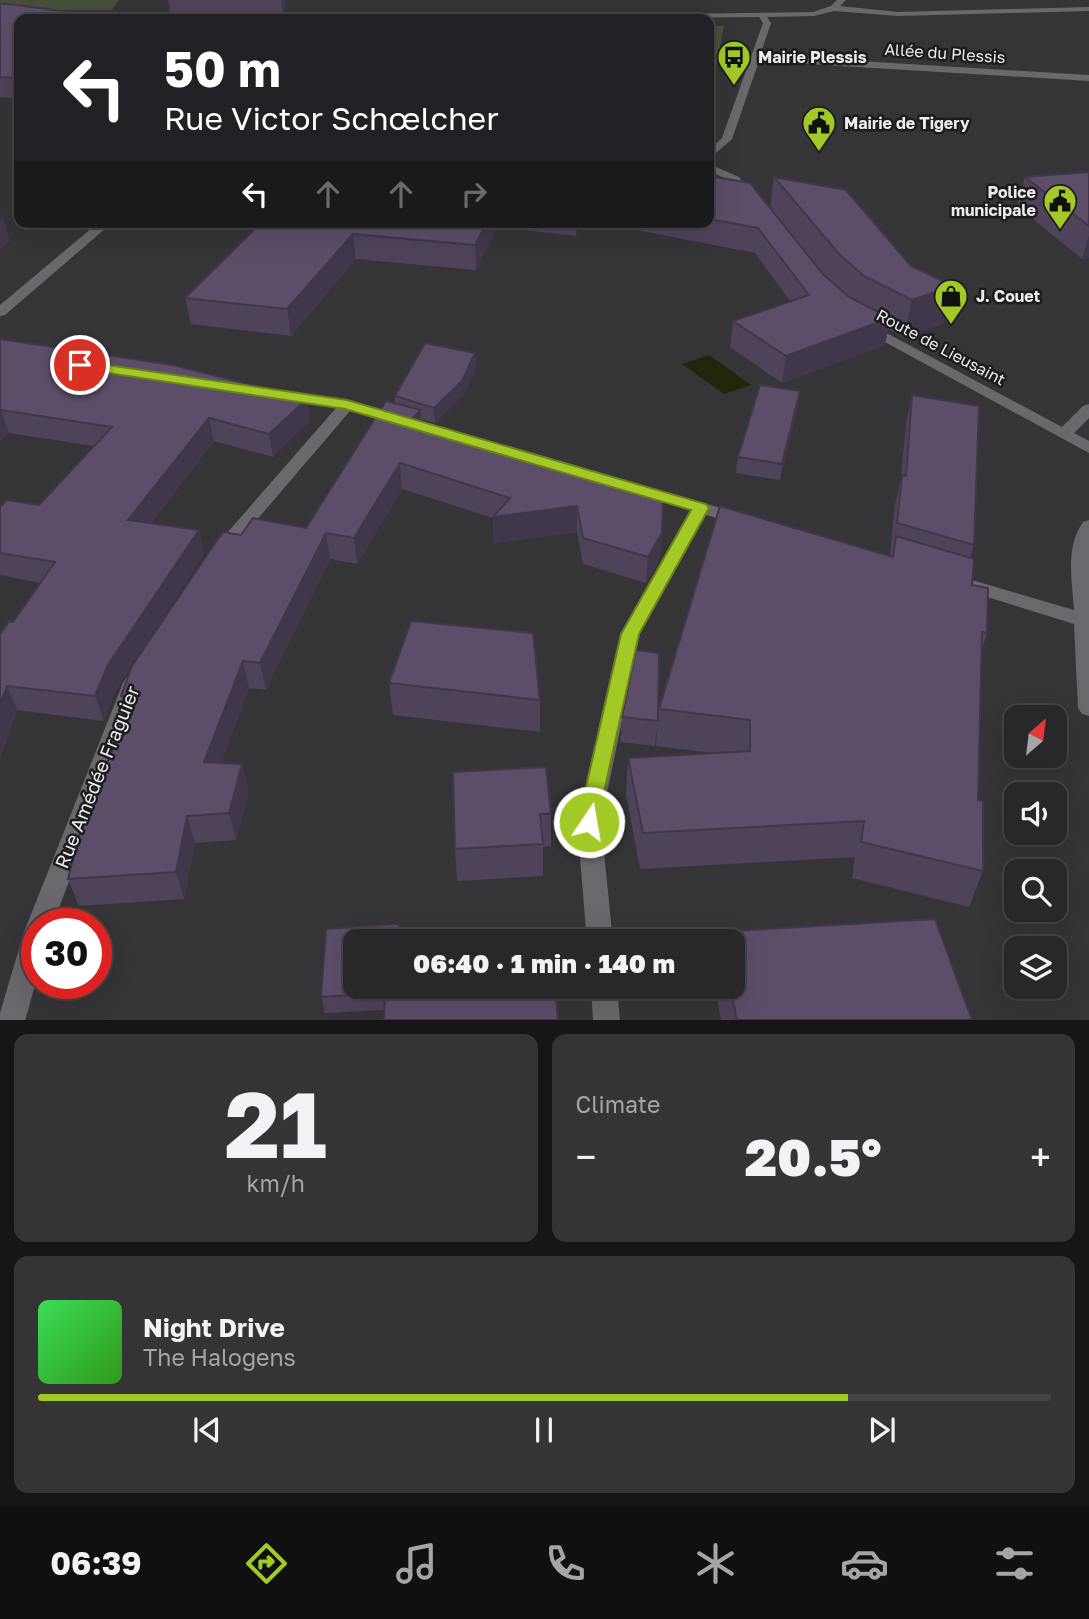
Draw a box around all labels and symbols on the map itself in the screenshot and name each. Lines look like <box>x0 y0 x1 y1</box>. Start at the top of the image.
bus stop icon: Mairie Plessis <box>715 38 753 87</box>
street label: Allée du Plessis <box>884 39 1006 67</box>
place label: Mairie Plessis <box>758 47 867 67</box>
public building icon: Mairie de Tigery <box>800 104 838 153</box>
place label: Mairie de Tigery <box>844 113 970 133</box>
place label: Police municipale <box>951 182 1036 220</box>
public building icon: Police municipale <box>1041 182 1079 231</box>
shop icon: J. Couet <box>932 277 970 326</box>
place label: J. Couet <box>976 286 1040 306</box>
street label: Route de Lieusaint <box>873 305 1009 389</box>
pin <box>50 335 110 395</box>
street label: Rue Amédée Fraguier <box>49 682 144 871</box>
north arrow <box>1004 705 1068 768</box>
position arrow <box>552 785 626 859</box>
speed limit sign: 30 <box>21 908 112 999</box>

